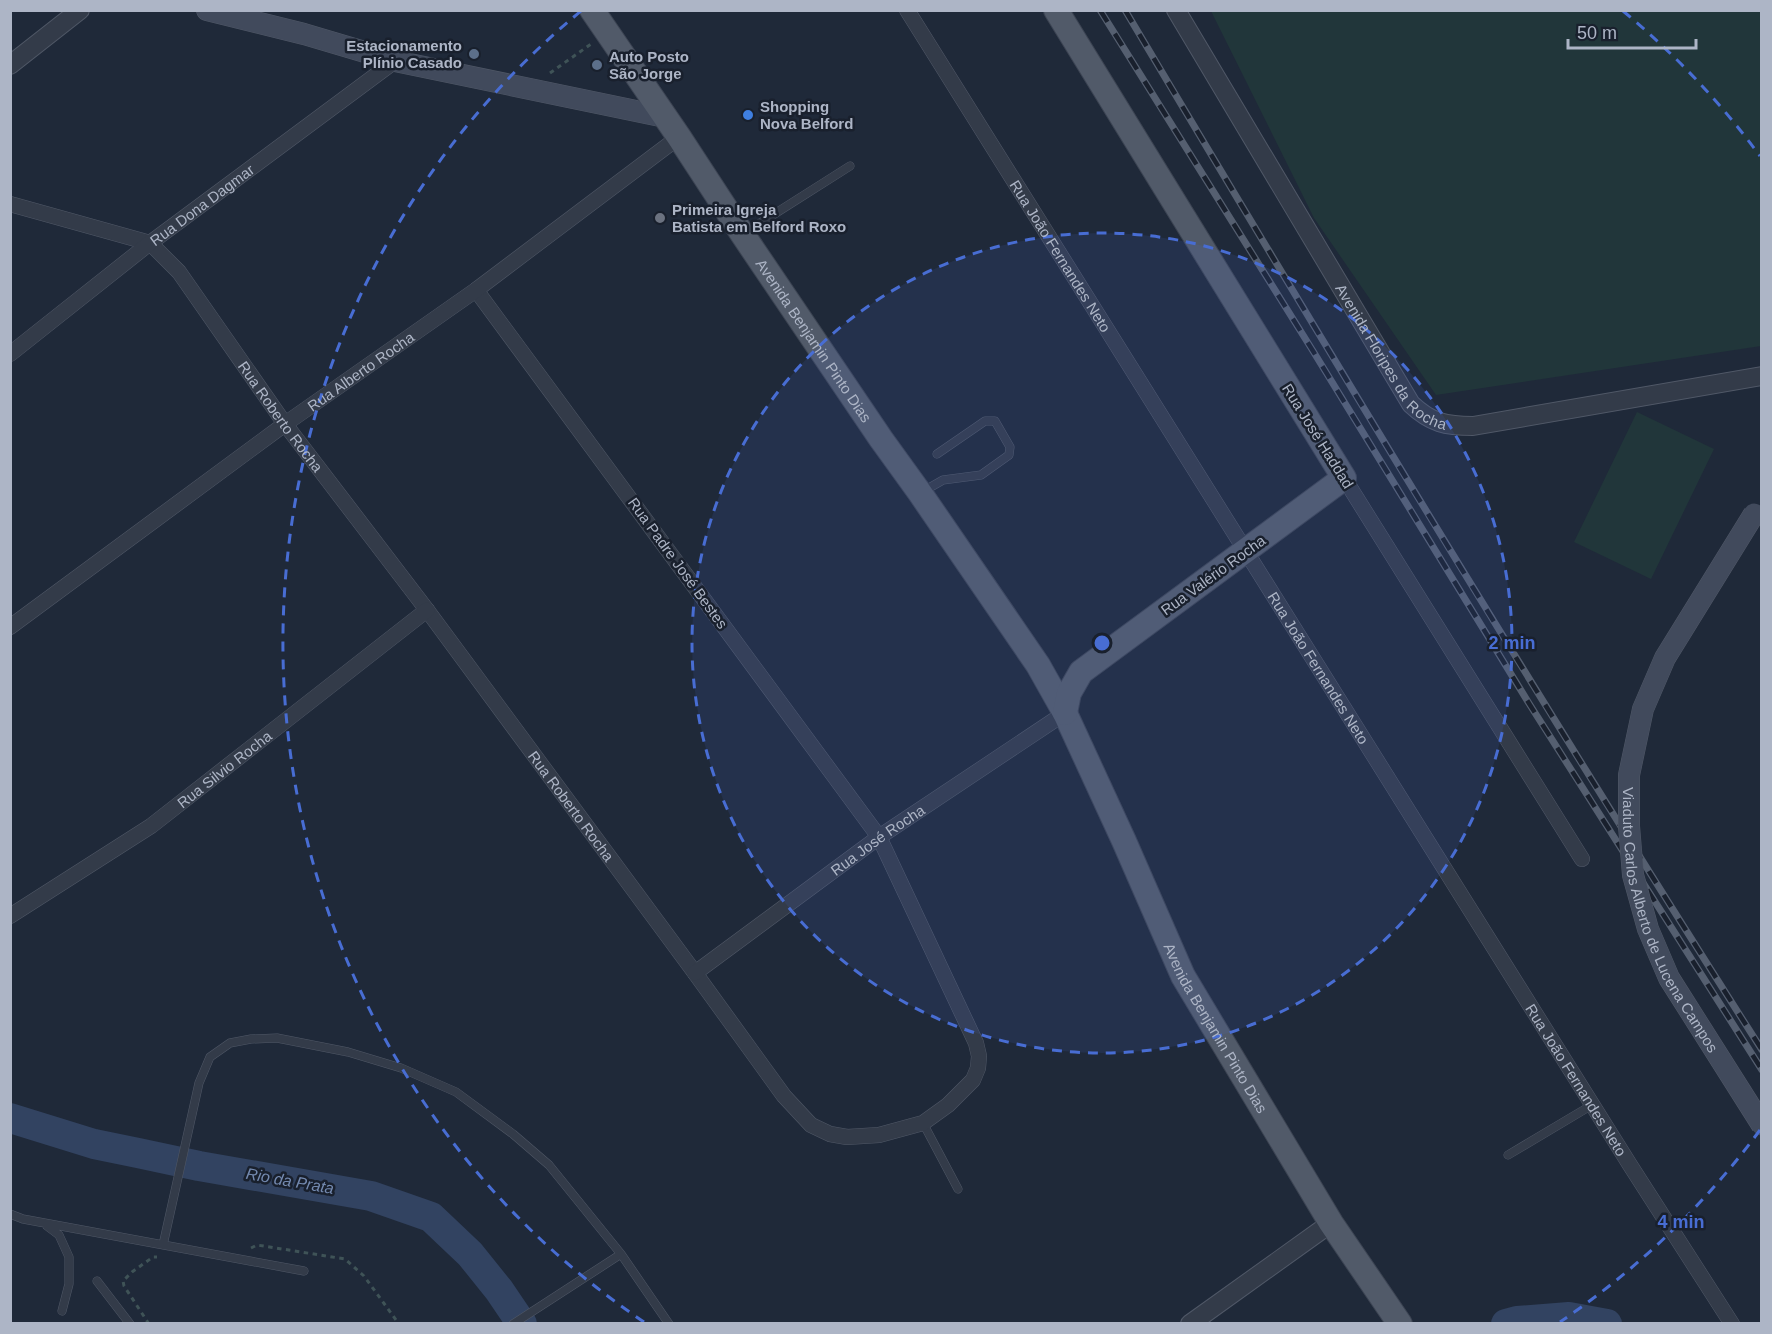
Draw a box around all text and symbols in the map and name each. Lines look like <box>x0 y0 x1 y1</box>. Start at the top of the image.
scale bar <box>1568 12 1696 50</box>
text: 50 m <box>1577 23 1617 43</box>
place label: Estacionamento Plínio Casado <box>346 37 462 71</box>
marker: Estacionamento Plínio Casado <box>467 47 481 61</box>
place label: Auto Posto São Jorge <box>609 48 689 82</box>
marker: Auto Posto São Jorge <box>590 58 604 72</box>
place label: Shopping Nova Belford <box>760 98 853 132</box>
marker: Shopping Nova Belford <box>741 108 755 122</box>
street label: Rua Dona Dagmar <box>146 161 257 249</box>
street label: Rua João Fernandes Neto <box>1007 177 1115 335</box>
place label: Primeira Igreja Batista em Belford Roxo <box>672 201 846 235</box>
marker: Primeira Igreja Batista em Belford Roxo <box>653 211 667 225</box>
street label: Avenida Benjamin Pinto Dias <box>753 255 875 425</box>
street label: Avenida Floripes da Rocha <box>1333 281 1449 432</box>
street label: Rua Alberto Rocha <box>304 328 417 414</box>
street label: Rua Roberto Rocha <box>235 358 327 476</box>
street label: Rua José Haddad <box>1279 381 1357 491</box>
street label: Rua Padre José Bestes <box>625 494 731 632</box>
street label: Rua Valério Rocha <box>1158 531 1269 619</box>
street label: Rua João Fernandes Neto <box>1265 589 1373 747</box>
centre of rings <box>1092 633 1112 653</box>
text: 2 min <box>1488 633 1536 653</box>
street label: Rua Silvio Rocha <box>173 726 275 811</box>
street label: Rua Roberto Rocha <box>525 747 618 865</box>
street label: Viaduto Carlos Alberto de Lucena Campos <box>1620 787 1722 1055</box>
street label: Rua José Rocha <box>827 800 928 878</box>
street label: Avenida Benjamin Pinto Dias <box>1161 940 1271 1116</box>
street label: Rua João Fernandes Neto <box>1523 1001 1631 1159</box>
water label: Rio da Prata <box>245 1165 335 1197</box>
text: 4 min <box>1657 1212 1705 1232</box>

